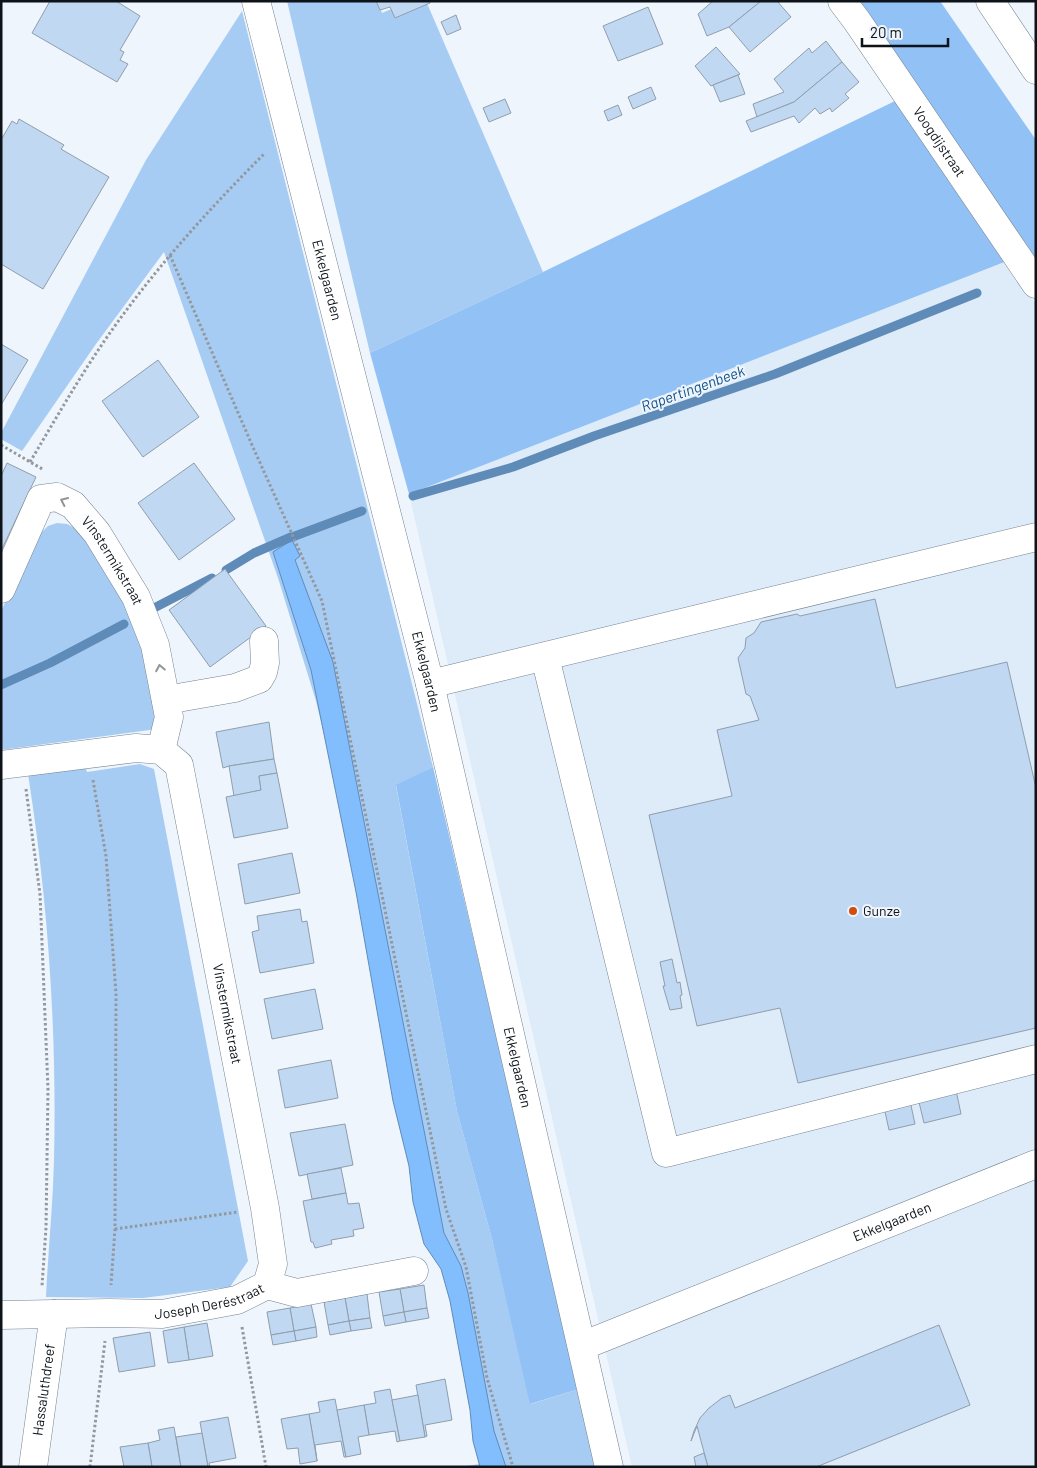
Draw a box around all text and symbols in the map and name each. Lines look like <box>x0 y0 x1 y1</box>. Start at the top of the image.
scale bar <box>862 15 948 47</box>
text: 20 m <box>870 23 902 41</box>
street label: Voogdijstraat <box>910 103 969 180</box>
street label: Ekkelgaarden <box>309 238 346 322</box>
water label: Rapertingenbeek <box>638 361 748 415</box>
one-way arrow <box>60 496 69 507</box>
street label: Vinstermikstraat <box>78 512 147 607</box>
street label: Ekkelgaarden <box>409 629 445 713</box>
one-way arrow <box>155 664 165 673</box>
place label: Gunze <box>863 902 900 919</box>
marker: Gunze <box>847 905 859 917</box>
street label: Vinstermikstraat <box>210 962 246 1065</box>
street label: Ekkelgaarden <box>501 1025 536 1109</box>
street label: Ekkelgaarden <box>850 1198 933 1244</box>
street label: Joseph Deréstraat <box>154 1279 267 1322</box>
street label: Hassaluthdreef <box>28 1343 58 1437</box>

